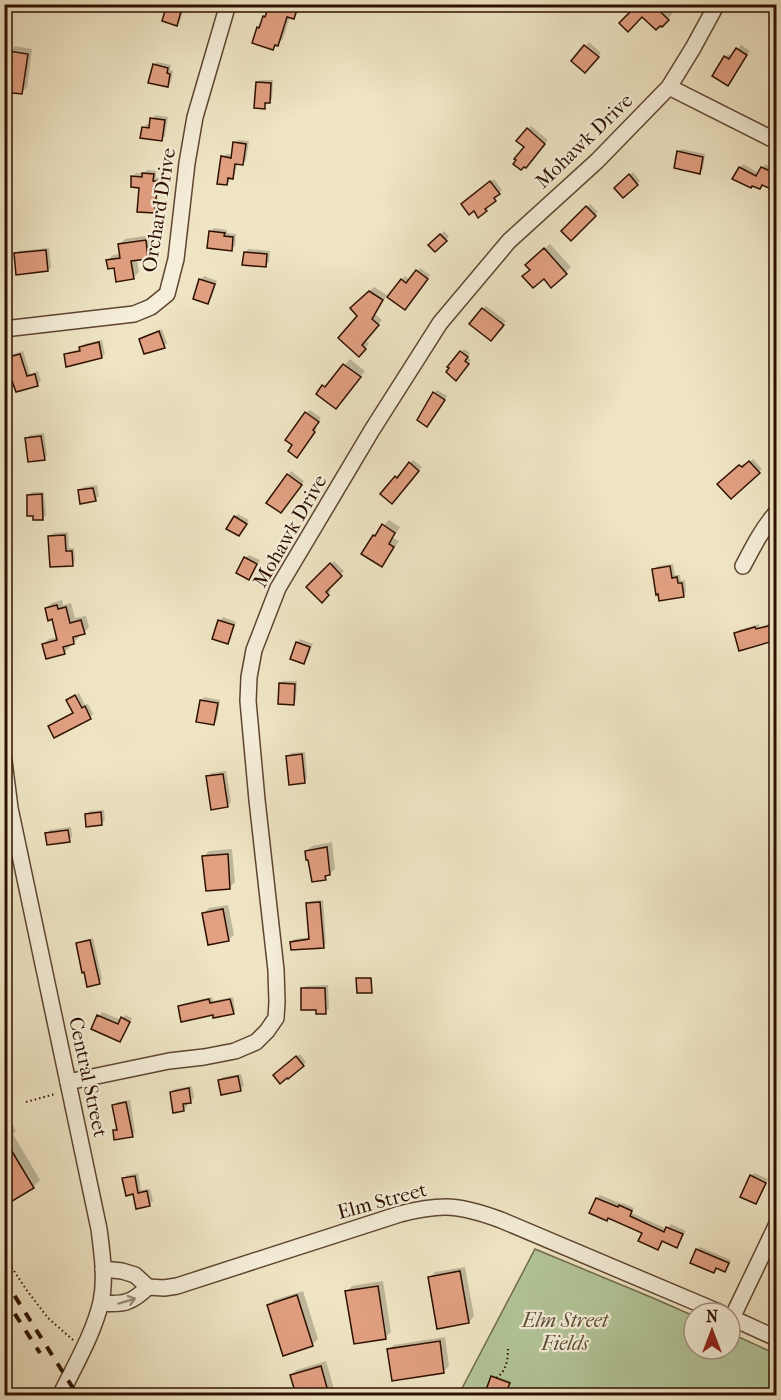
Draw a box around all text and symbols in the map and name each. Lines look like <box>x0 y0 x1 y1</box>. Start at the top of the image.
street label: Mohawk Drive <box>531 89 637 193</box>
street label: Orchard Drive <box>138 146 180 274</box>
street label: Mohawk Drive <box>248 471 332 591</box>
street label: Central Street <box>64 1015 112 1139</box>
street label: Elm Street <box>335 1178 429 1224</box>
one-way arrow <box>117 1295 136 1306</box>
north arrow <box>682 1301 742 1361</box>
text: N <box>706 1307 719 1326</box>
park label: Elm Street Fields <box>521 1309 610 1355</box>

